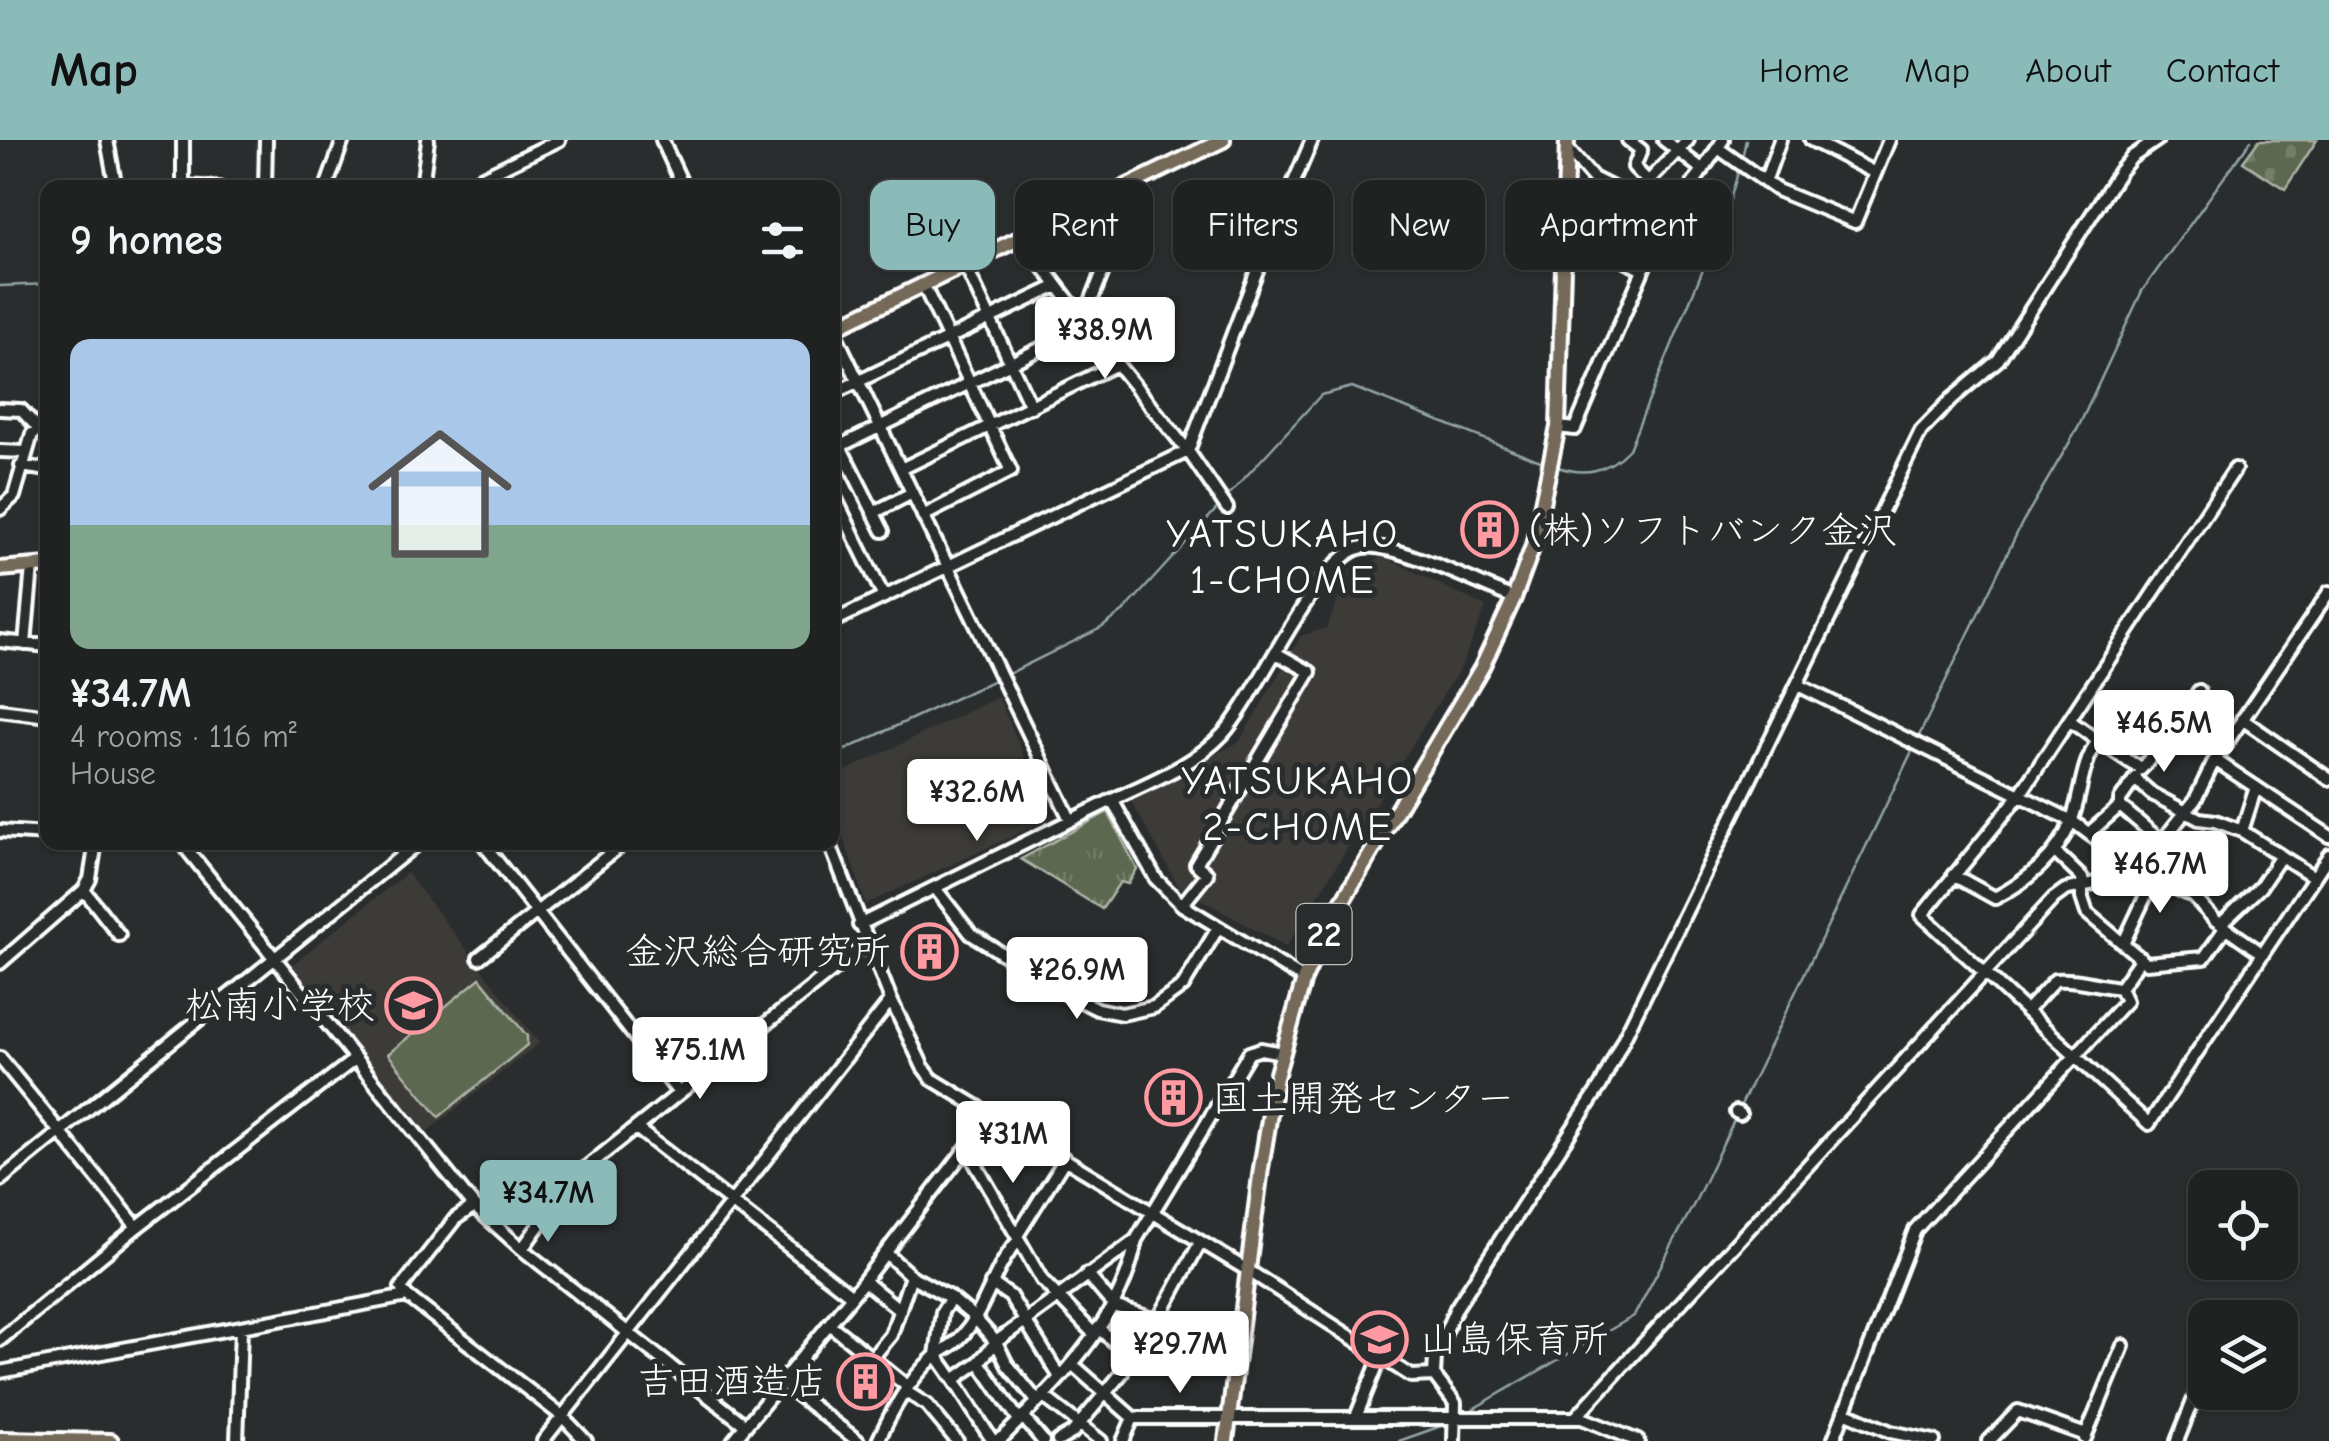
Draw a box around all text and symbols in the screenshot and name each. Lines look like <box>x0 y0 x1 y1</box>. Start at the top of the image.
text: Map <box>50 43 138 98</box>
text: Home <box>1759 50 1849 91</box>
text: Map <box>1904 50 1970 91</box>
text: About <box>2025 50 2111 91</box>
text: Contact <box>2166 50 2279 91</box>
chip: Buy <box>870 180 995 270</box>
chip: Rent <box>1015 180 1153 270</box>
chip: Filters <box>1173 180 1333 270</box>
chip: New <box>1353 180 1485 270</box>
chip: Apartment <box>1505 180 1732 270</box>
icon: filters <box>755 213 810 268</box>
text: 9 homes <box>70 216 223 265</box>
pin: ¥38.9M <box>1024 297 1186 382</box>
text: ¥38.9M <box>1057 311 1153 348</box>
icon: home <box>350 404 530 584</box>
building icon: (株)ソフトバンク金沢 <box>1460 500 1520 560</box>
place label: (株)ソフトバンク金沢 <box>1529 509 1897 553</box>
district label: YATSUKAHO 1-CHOME <box>1166 511 1400 603</box>
text: ¥34.7M <box>70 669 191 718</box>
pin: ¥46.5M <box>2083 690 2245 775</box>
text: ¥46.5M <box>2116 704 2212 741</box>
text: 4 rooms · 116 m² <box>70 718 297 755</box>
text: House <box>70 755 156 792</box>
district label: YATSUKAHO 2-CHOME <box>1181 758 1415 850</box>
pin: ¥32.6M <box>896 759 1058 844</box>
text: ¥32.6M <box>929 773 1025 810</box>
pin: ¥46.7M <box>2079 831 2241 916</box>
text: ¥46.7M <box>2113 845 2207 882</box>
road number: 22 <box>1296 904 1352 964</box>
building icon: 金沢総合研究所 <box>900 921 960 981</box>
place label: 金沢総合研究所 <box>625 930 891 974</box>
pin: ¥26.9M <box>996 937 1158 1022</box>
text: ¥26.9M <box>1029 951 1125 988</box>
school or university icon: 松南小学校 <box>384 975 444 1035</box>
place label: 松南小学校 <box>185 984 375 1028</box>
pin: ¥75.1M <box>619 1017 781 1102</box>
text: ¥75.1M <box>654 1031 746 1068</box>
building icon: 国土開発センター <box>1143 1068 1203 1128</box>
place label: 国土開発センター <box>1212 1077 1514 1121</box>
pin: ¥31M <box>954 1101 1072 1186</box>
text: ¥31M <box>978 1115 1048 1152</box>
pin: ¥34.7M <box>467 1160 629 1245</box>
map controls <box>2188 1170 2298 1410</box>
button: locate <box>2188 1170 2298 1280</box>
text: ¥34.7M <box>502 1174 594 1211</box>
button: layers <box>2188 1300 2298 1410</box>
school or university icon: 山島保育所 <box>1350 1309 1410 1369</box>
pin: ¥29.7M <box>1099 1311 1261 1396</box>
place label: 山島保育所 <box>1419 1318 1609 1362</box>
text: ¥29.7M <box>1133 1325 1227 1362</box>
building icon: 吉田酒造店 <box>836 1351 896 1411</box>
place label: 吉田酒造店 <box>637 1360 827 1404</box>

